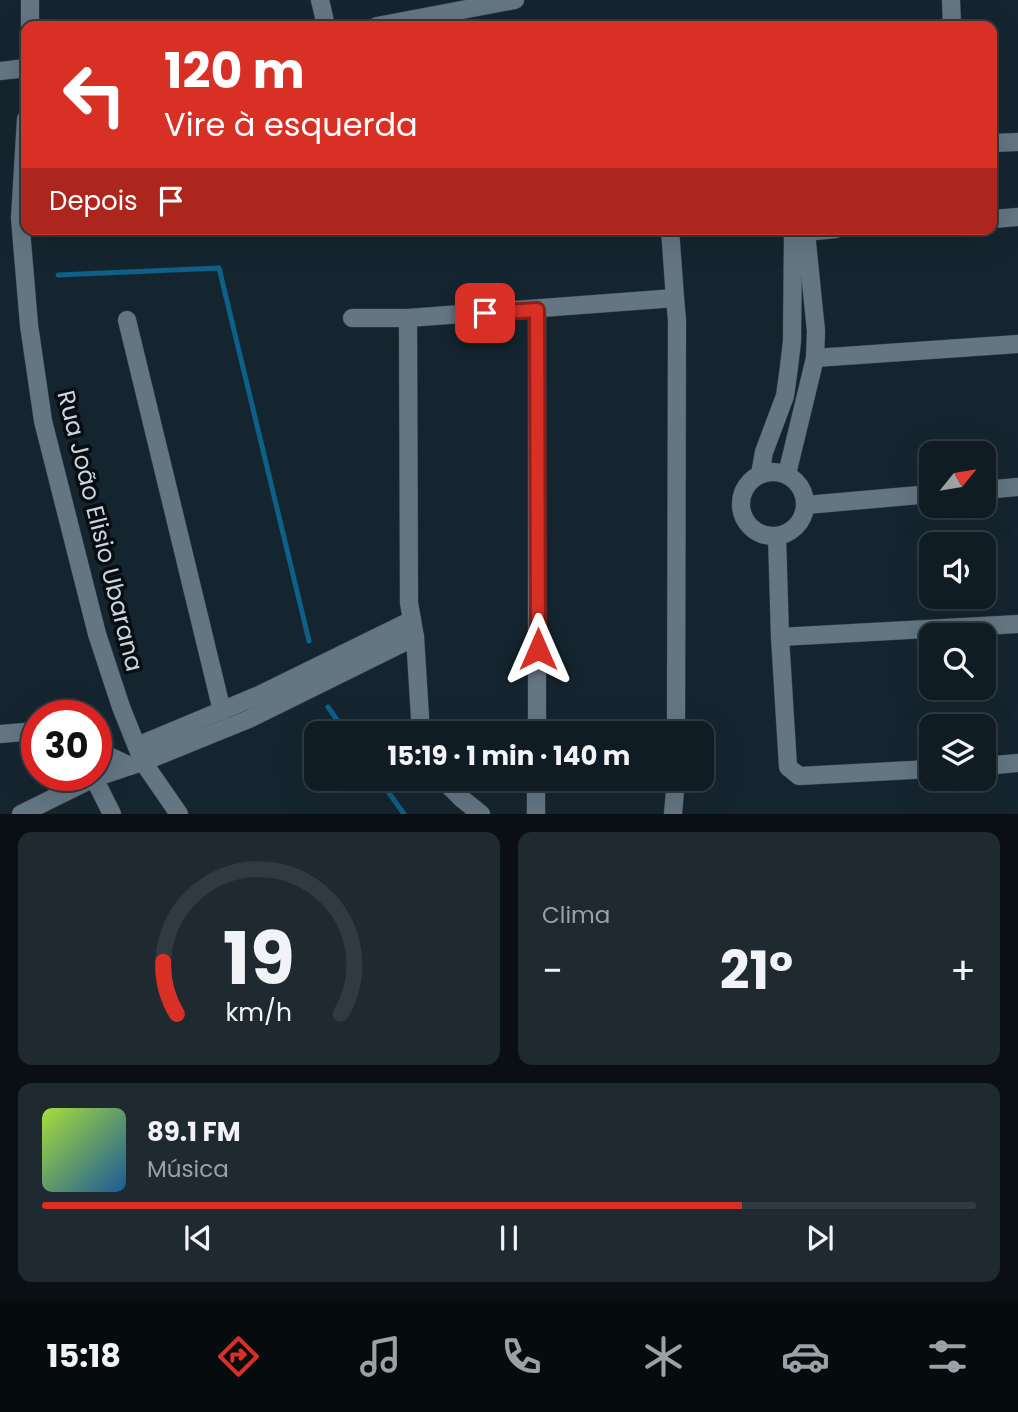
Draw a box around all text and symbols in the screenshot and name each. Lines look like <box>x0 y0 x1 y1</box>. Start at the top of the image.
text: 120 m <box>164 37 305 105</box>
icon: left <box>49 49 140 140</box>
text: Vire à esquerda <box>164 102 418 147</box>
icon: arrive <box>152 182 190 220</box>
text: Depois <box>49 183 138 219</box>
pin <box>455 283 515 343</box>
icon: arrive <box>466 294 504 332</box>
street label: Rua João Elisio Ubarana <box>50 387 151 675</box>
north arrow <box>919 441 996 518</box>
map controls <box>919 441 996 791</box>
button: sound <box>919 532 996 609</box>
position arrow <box>501 612 575 686</box>
button: search <box>919 623 996 700</box>
speed limit sign: 30 <box>21 700 112 791</box>
button: layers <box>919 714 996 791</box>
text: 15:19 · 1 min · 140 m <box>388 738 630 774</box>
text: Clima <box>542 899 610 931</box>
text: 19 <box>223 909 295 1010</box>
text: 21° <box>720 934 793 1007</box>
text: − <box>542 944 563 997</box>
text: + <box>950 944 976 997</box>
text: km/h <box>226 995 292 1030</box>
text: 89.1 FM <box>147 1114 241 1150</box>
text: Música <box>147 1153 229 1185</box>
icon: previous <box>179 1219 217 1257</box>
icon: pause <box>490 1219 528 1257</box>
icon: next <box>801 1219 839 1257</box>
icon: directions <box>214 1332 263 1381</box>
icon: music <box>356 1332 405 1381</box>
icon: phone <box>497 1332 546 1381</box>
icon: climate <box>639 1332 688 1381</box>
icon: car <box>781 1332 830 1381</box>
icon: filters <box>923 1332 972 1381</box>
text: 15:18 <box>46 1333 121 1378</box>

